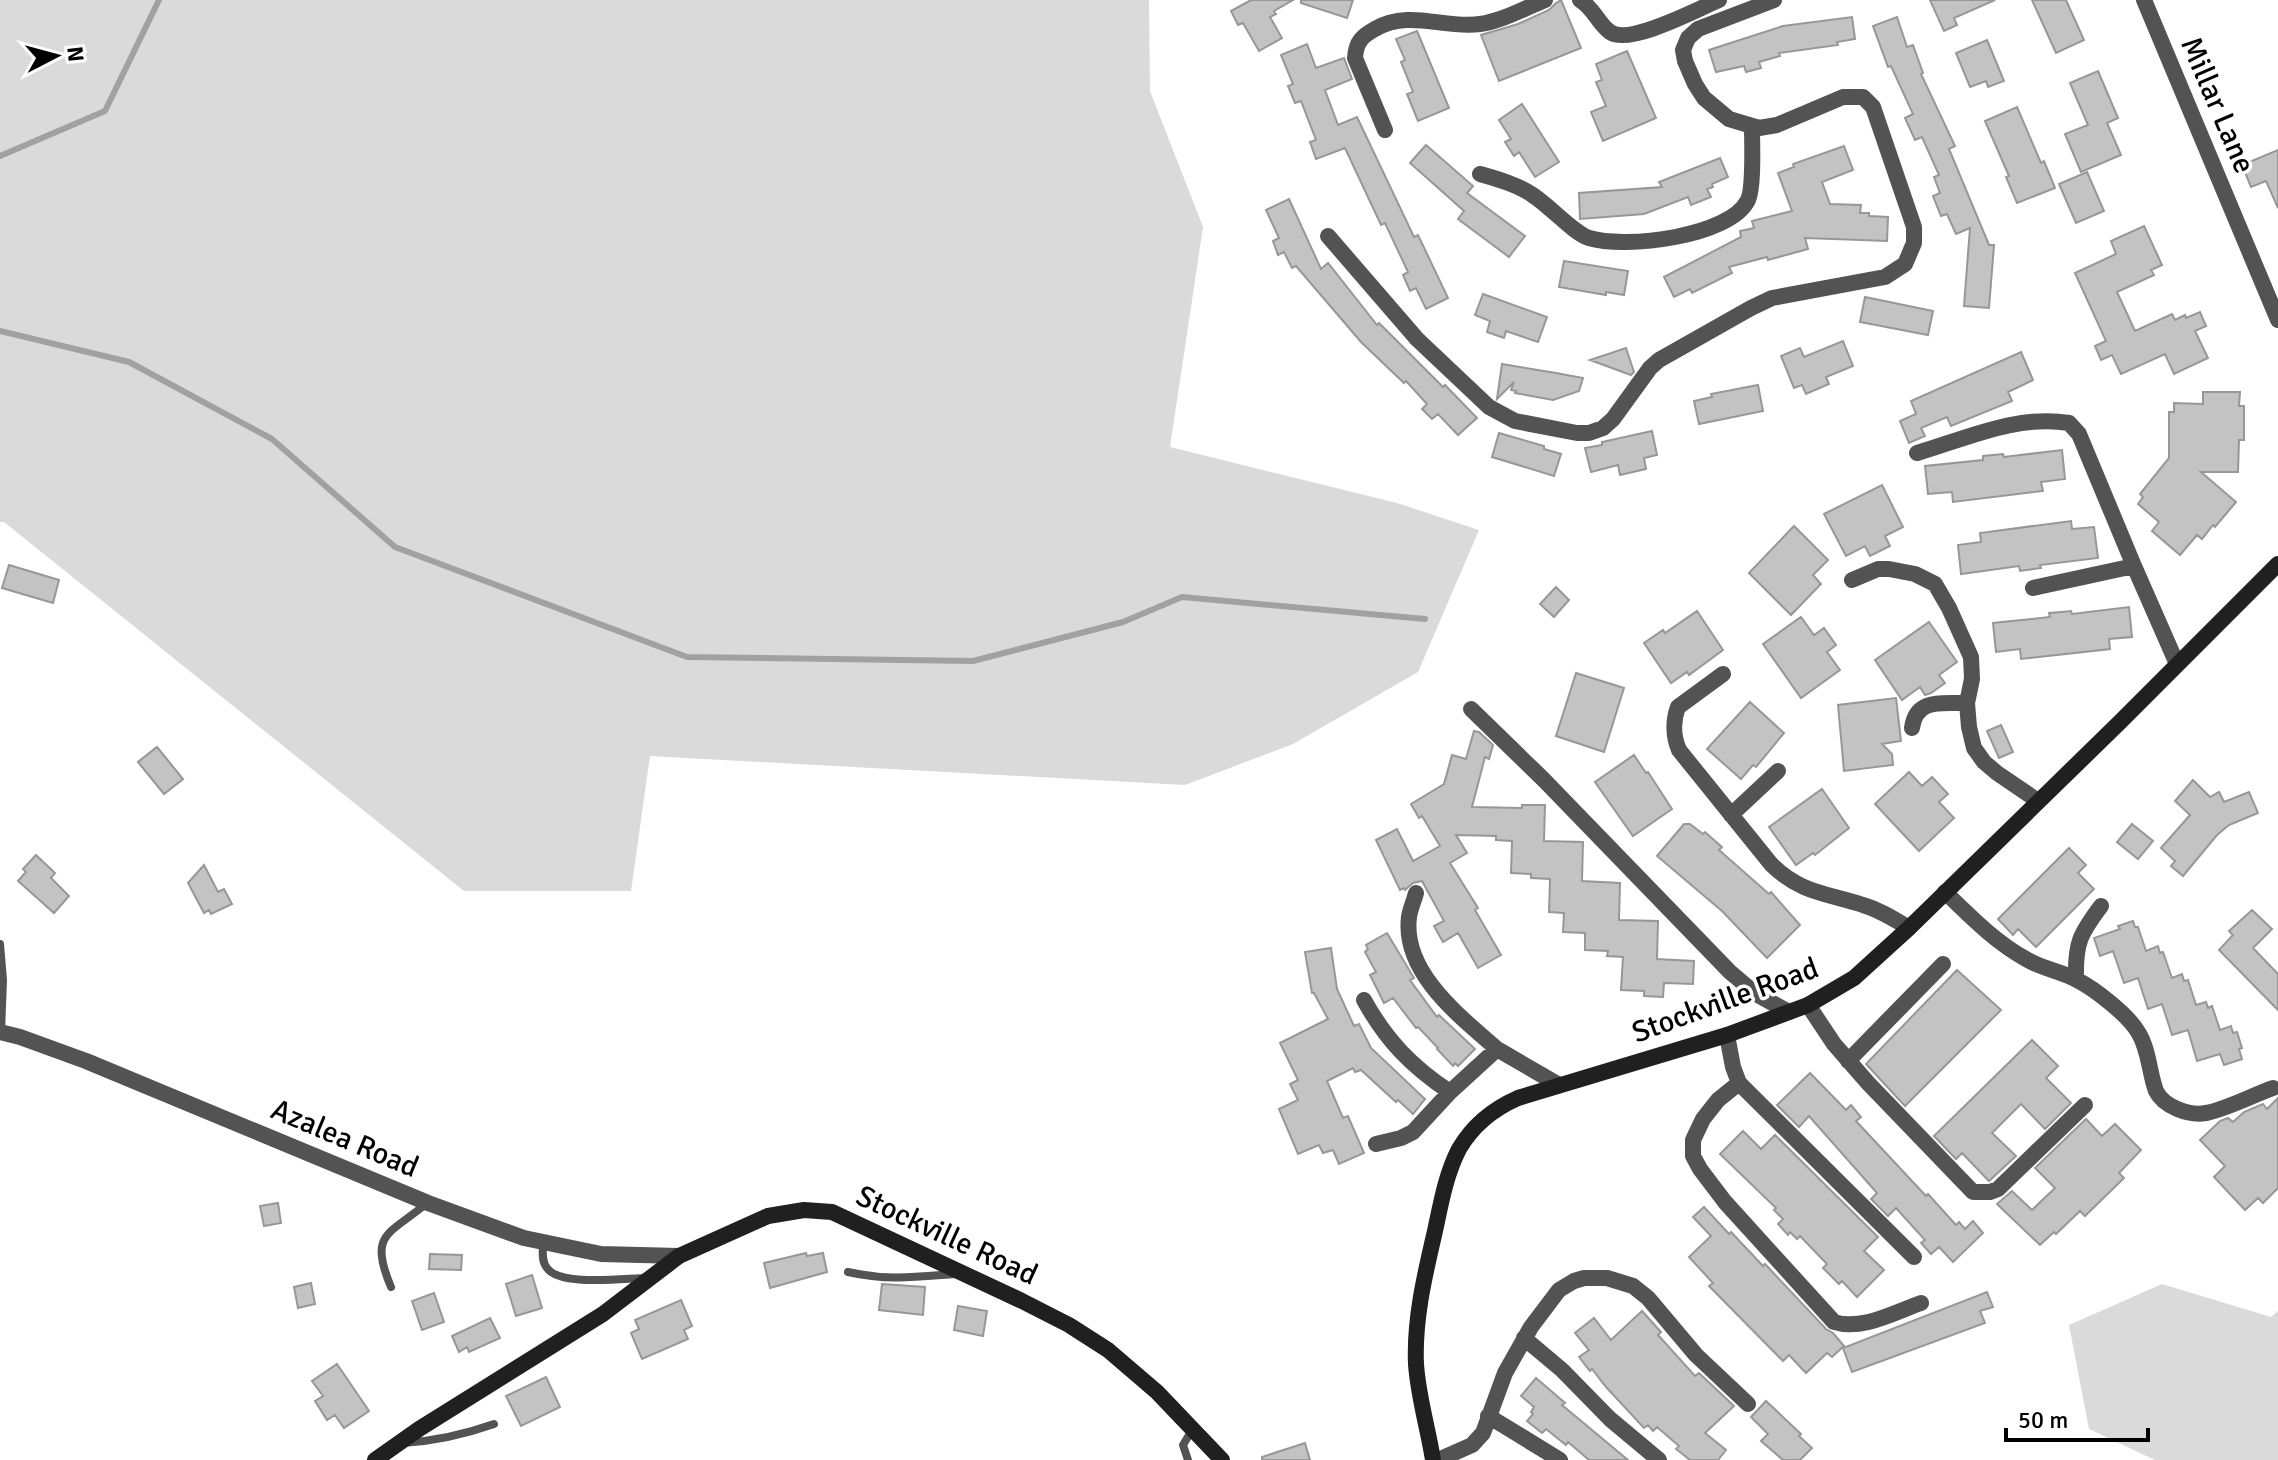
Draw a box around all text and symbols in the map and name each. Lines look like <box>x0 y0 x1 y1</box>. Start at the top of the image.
north arrow <box>16 16 96 96</box>
street label: Millar Lane <box>2172 31 2263 179</box>
text: N <box>61 45 90 63</box>
street label: Stockville Road <box>1627 950 1824 1051</box>
street label: Azalea Road <box>266 1091 424 1186</box>
street label: Stockville Road <box>850 1177 1043 1294</box>
scale bar <box>2006 1392 2148 1442</box>
text: 50 m <box>2018 1405 2068 1435</box>

